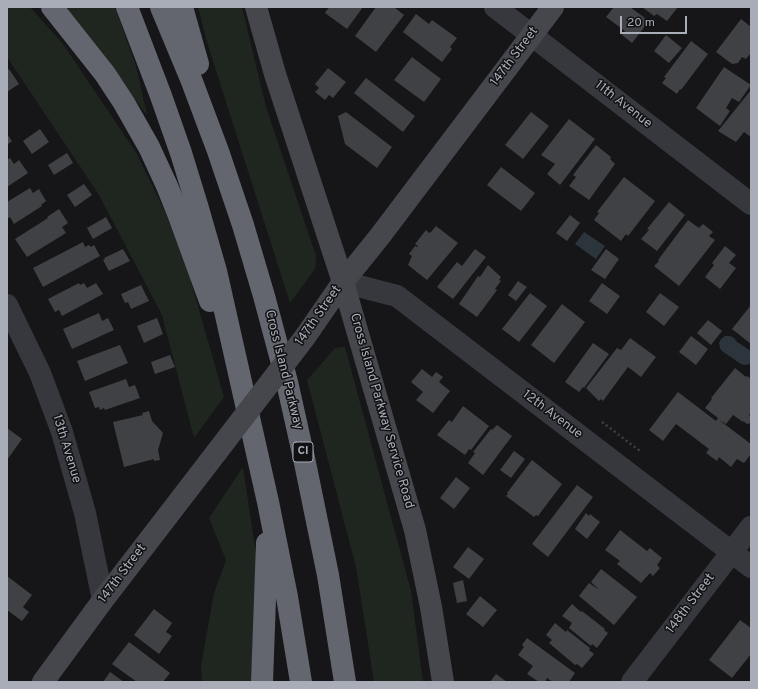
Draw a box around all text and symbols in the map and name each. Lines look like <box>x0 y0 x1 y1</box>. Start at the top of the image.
scale bar <box>622 8 689 34</box>
text: 20 m <box>627 15 655 31</box>
street label: 147th Street <box>488 24 542 90</box>
street label: 11th Avenue <box>591 78 655 132</box>
street label: 147th Street <box>293 283 345 349</box>
street label: Cross Island Parkway <box>261 309 305 431</box>
street label: Cross Island Parkway Service Road <box>346 312 416 510</box>
street label: 12th Avenue <box>519 387 585 443</box>
street label: 13th Avenue <box>48 413 84 485</box>
road number: CI <box>293 442 313 462</box>
street label: 147th Street <box>96 541 150 607</box>
street label: 148th Street <box>663 571 719 637</box>

